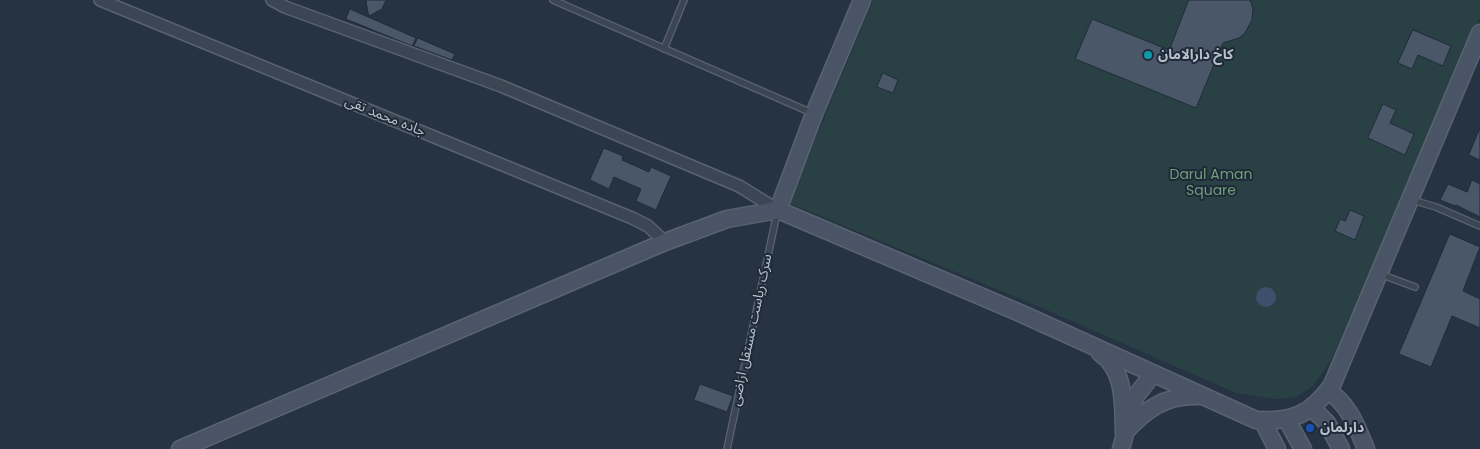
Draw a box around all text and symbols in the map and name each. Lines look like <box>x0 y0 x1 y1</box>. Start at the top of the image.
place label: کاخ دارالامان <box>1158 47 1233 63</box>
marker: کاخ دارالامان <box>1142 49 1154 61</box>
street label: جاده محمد تقی <box>342 93 428 141</box>
park label: Darul Aman Square <box>1169 167 1253 200</box>
street label: سرک ریاست مستقل اراضی <box>728 253 776 407</box>
place label: دارلمان <box>1320 420 1364 436</box>
marker: دارلمان <box>1304 422 1316 434</box>

